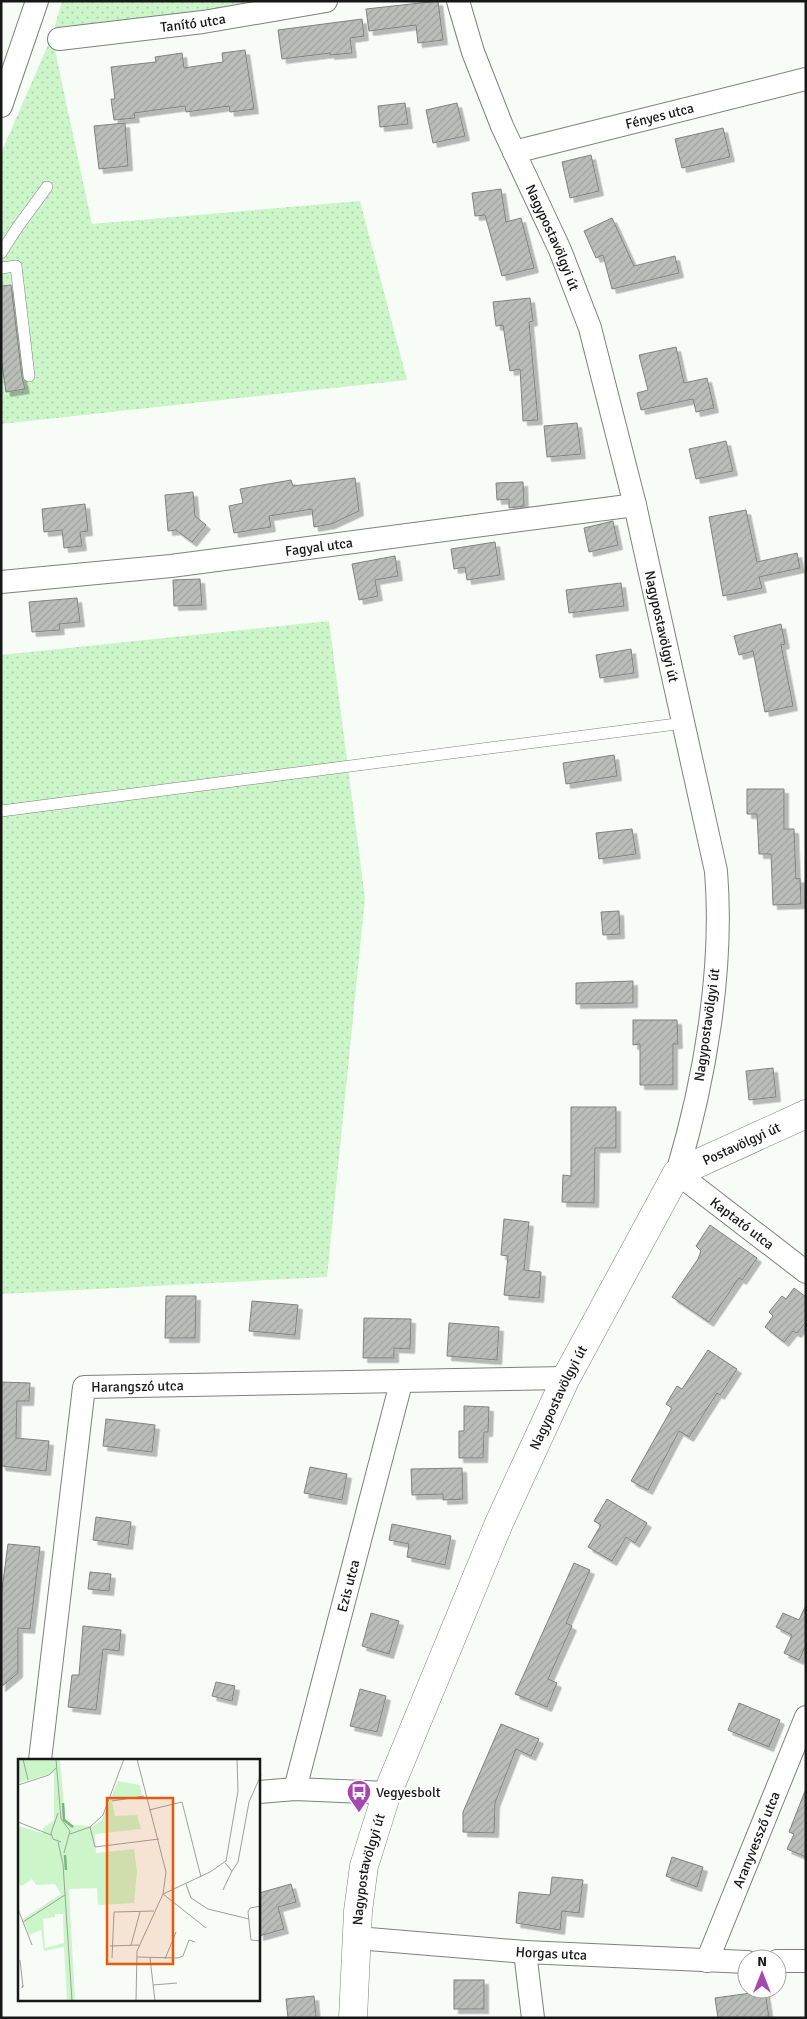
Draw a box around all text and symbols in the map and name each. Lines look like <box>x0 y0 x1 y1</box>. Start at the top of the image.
street label: Tanító utca <box>159 10 227 35</box>
street label: Fényes utca <box>623 99 696 132</box>
street label: Nagypostavölgyi út <box>522 182 583 293</box>
street label: Fagyal utca <box>284 534 354 559</box>
street label: Nagypostavölgyi út <box>641 569 683 684</box>
street label: Nagypostavölgyi út <box>691 967 723 1083</box>
street label: Postavölgyi út <box>700 1118 783 1169</box>
street label: Kaptató utca <box>707 1193 778 1253</box>
street label: Nagypostavölgyi út <box>525 1342 591 1453</box>
street label: Harangszó utca <box>91 1377 184 1395</box>
street label: Ezis utca <box>333 1558 363 1614</box>
inset map <box>18 1759 260 2002</box>
bus stop icon: Vegyesbolt <box>346 1779 372 1813</box>
place label: Vegyesbolt <box>376 1784 441 1801</box>
street label: Aranyvessző utca <box>729 1789 783 1890</box>
street label: Nagypostavölgyi út <box>349 1811 388 1926</box>
street label: Horgas utca <box>515 1943 588 1963</box>
north arrow <box>737 1949 787 1999</box>
text: N <box>757 1953 767 1970</box>

